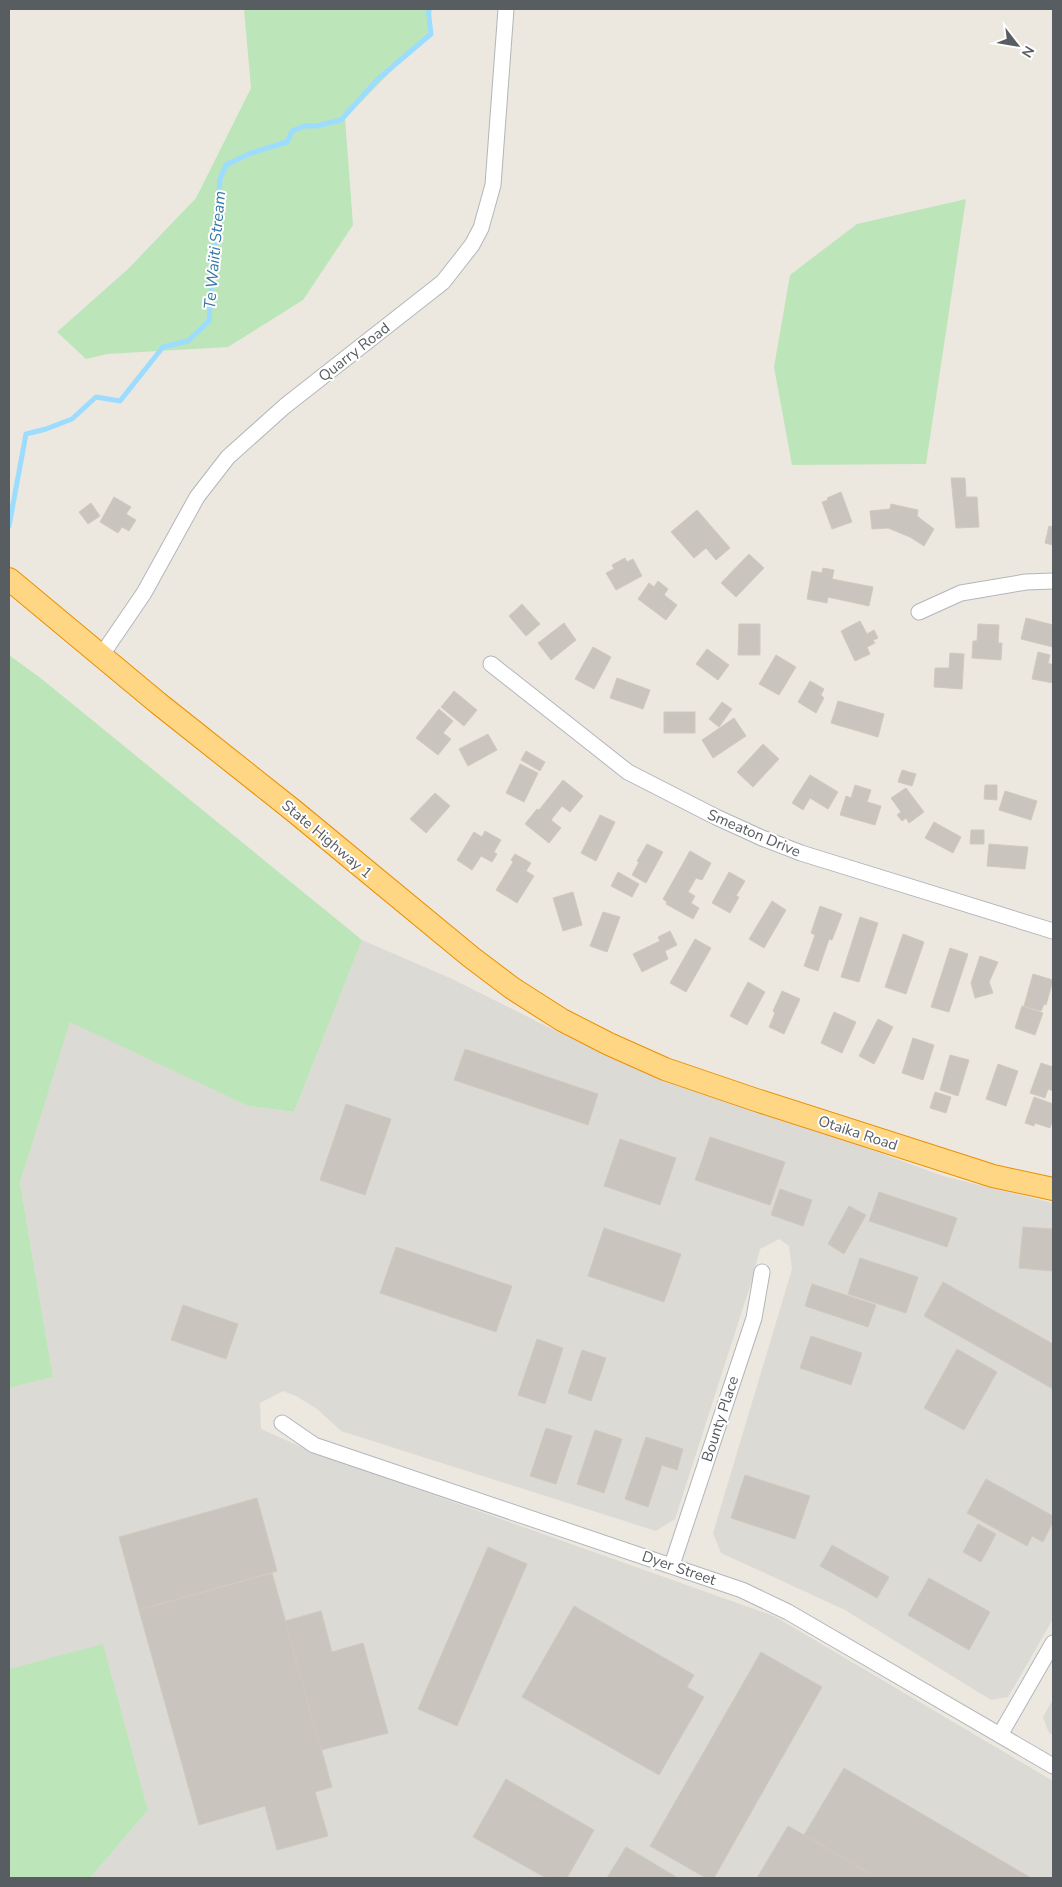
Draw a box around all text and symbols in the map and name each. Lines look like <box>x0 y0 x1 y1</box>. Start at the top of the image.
north arrow <box>992 20 1042 70</box>
text: N <box>1017 42 1039 61</box>
water label: Te Waiiti Stream <box>199 190 231 310</box>
street label: Quarry Road <box>314 318 394 386</box>
street label: State Highway 1 <box>278 795 376 883</box>
street label: Smeaton Drive <box>704 804 804 862</box>
street label: Otaika Road <box>816 1111 900 1155</box>
street label: Bounty Place <box>697 1374 743 1464</box>
street label: Dyer Street <box>639 1546 719 1590</box>

